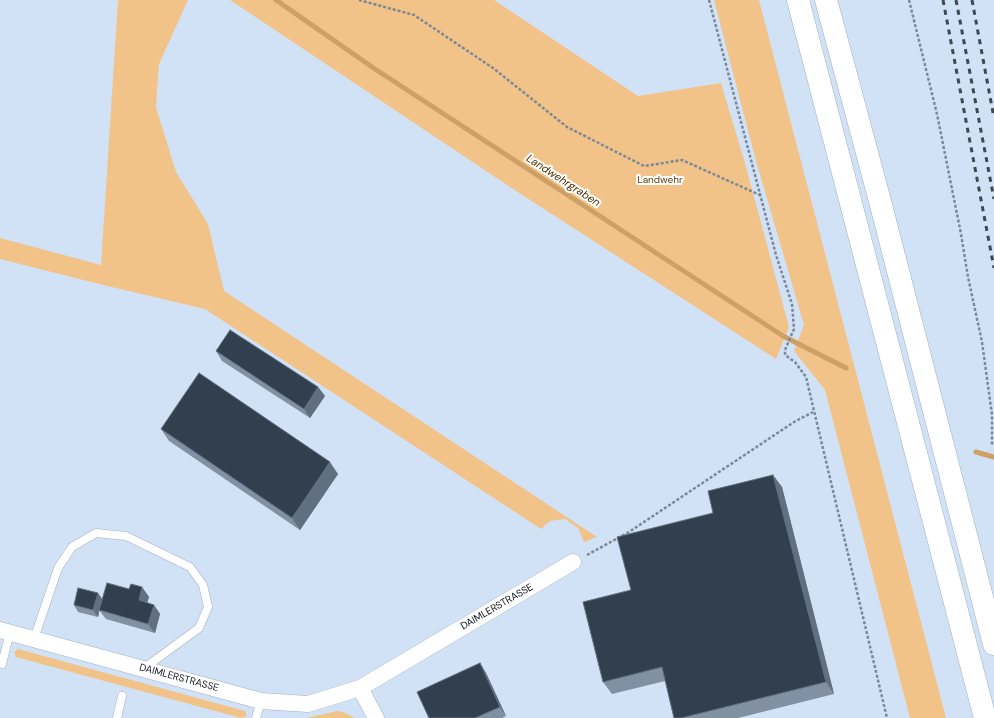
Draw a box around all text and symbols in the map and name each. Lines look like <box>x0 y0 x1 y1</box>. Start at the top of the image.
water label: Landwehrgraben <box>523 152 603 210</box>
park label: Landwehr <box>637 174 683 186</box>
street label: DAIMLERSTRASSE <box>459 581 535 633</box>
street label: DAIMLERSTRASSE <box>138 662 220 694</box>

